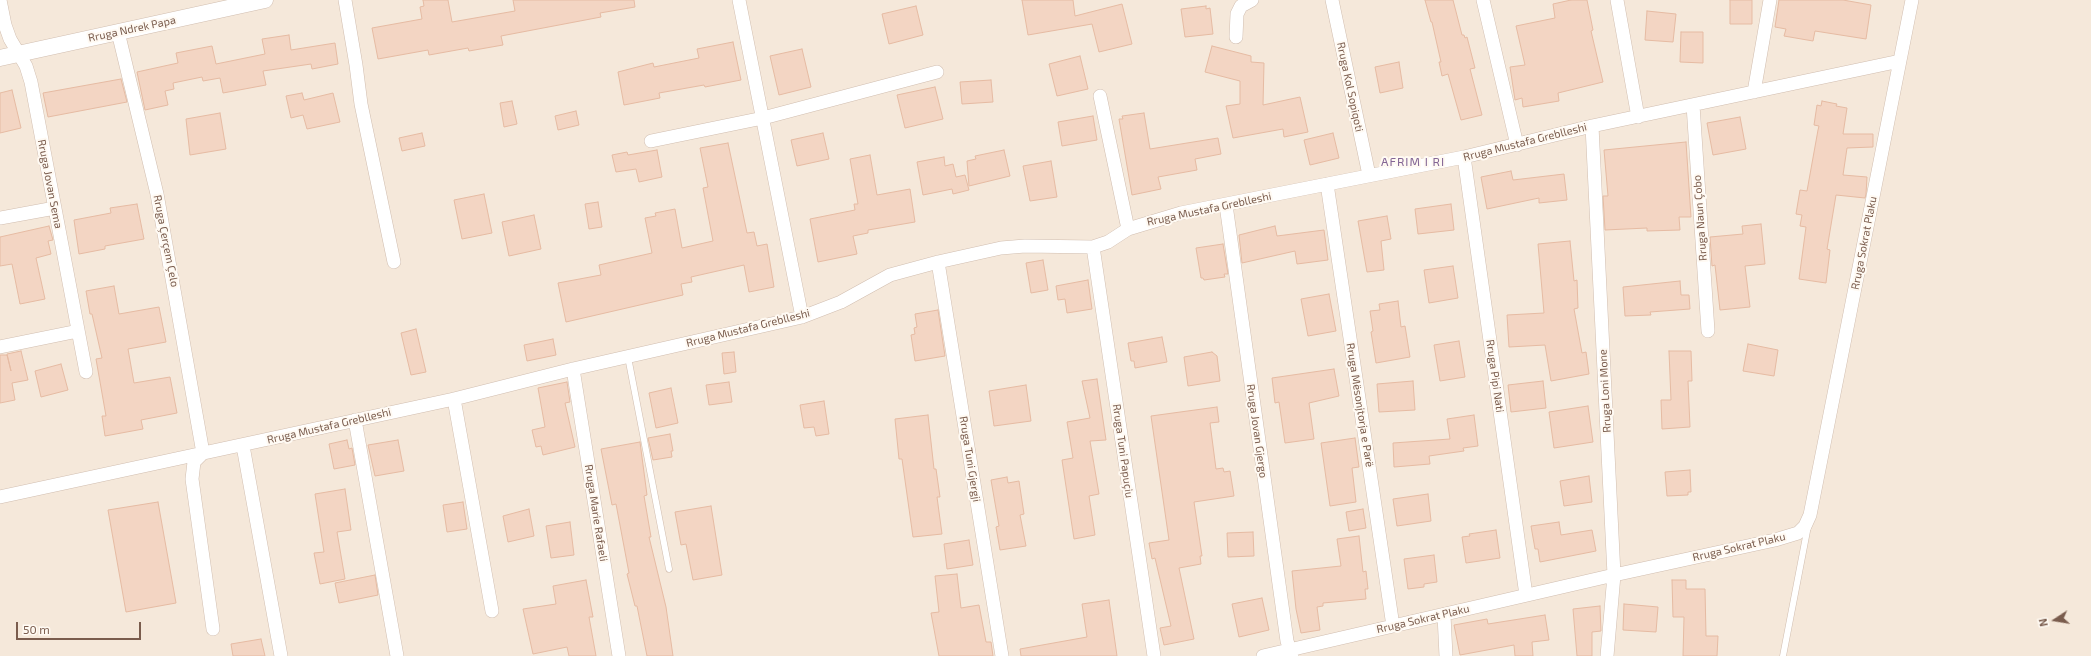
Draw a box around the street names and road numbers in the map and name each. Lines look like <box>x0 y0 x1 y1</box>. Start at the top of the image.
street label: Rruga Ndrek Papa <box>87 13 177 45</box>
street label: Rruga Kol Sopiqoti <box>1334 41 1366 133</box>
street label: Rruga Mustafa Greblleshi <box>1462 120 1588 164</box>
street label: Rruga Jovan Sema <box>35 138 65 230</box>
street label: Rruga Naun Çobo <box>1690 175 1710 261</box>
street label: Rruga Mustafa Greblleshi <box>1146 189 1272 229</box>
street label: Rruga Çerçem Çelo <box>151 194 181 288</box>
street label: Rruga Sokrat Plaku <box>1848 195 1880 291</box>
street label: Rruga Mustafa Greblleshi <box>685 306 811 350</box>
street label: Rruga Pipi Nati <box>1483 339 1507 413</box>
street label: Rruga Mësonjtorja e Parë <box>1344 342 1376 468</box>
street label: Rruga Loni Mone <box>1596 349 1614 433</box>
street label: Rruga Jovan Gjergo <box>1244 383 1270 479</box>
street label: Rruga Tuni Papuçiu <box>1110 403 1136 499</box>
street label: Rruga Mustafa Greblleshi <box>266 405 392 447</box>
street label: Rruga Tuni Gjergji <box>957 415 983 503</box>
street label: Rruga Marie Rafaeli <box>582 463 610 563</box>
street label: Rruga Sokrat Plaku <box>1691 530 1787 564</box>
street label: Rruga Sokrat Plaku <box>1375 602 1471 636</box>

